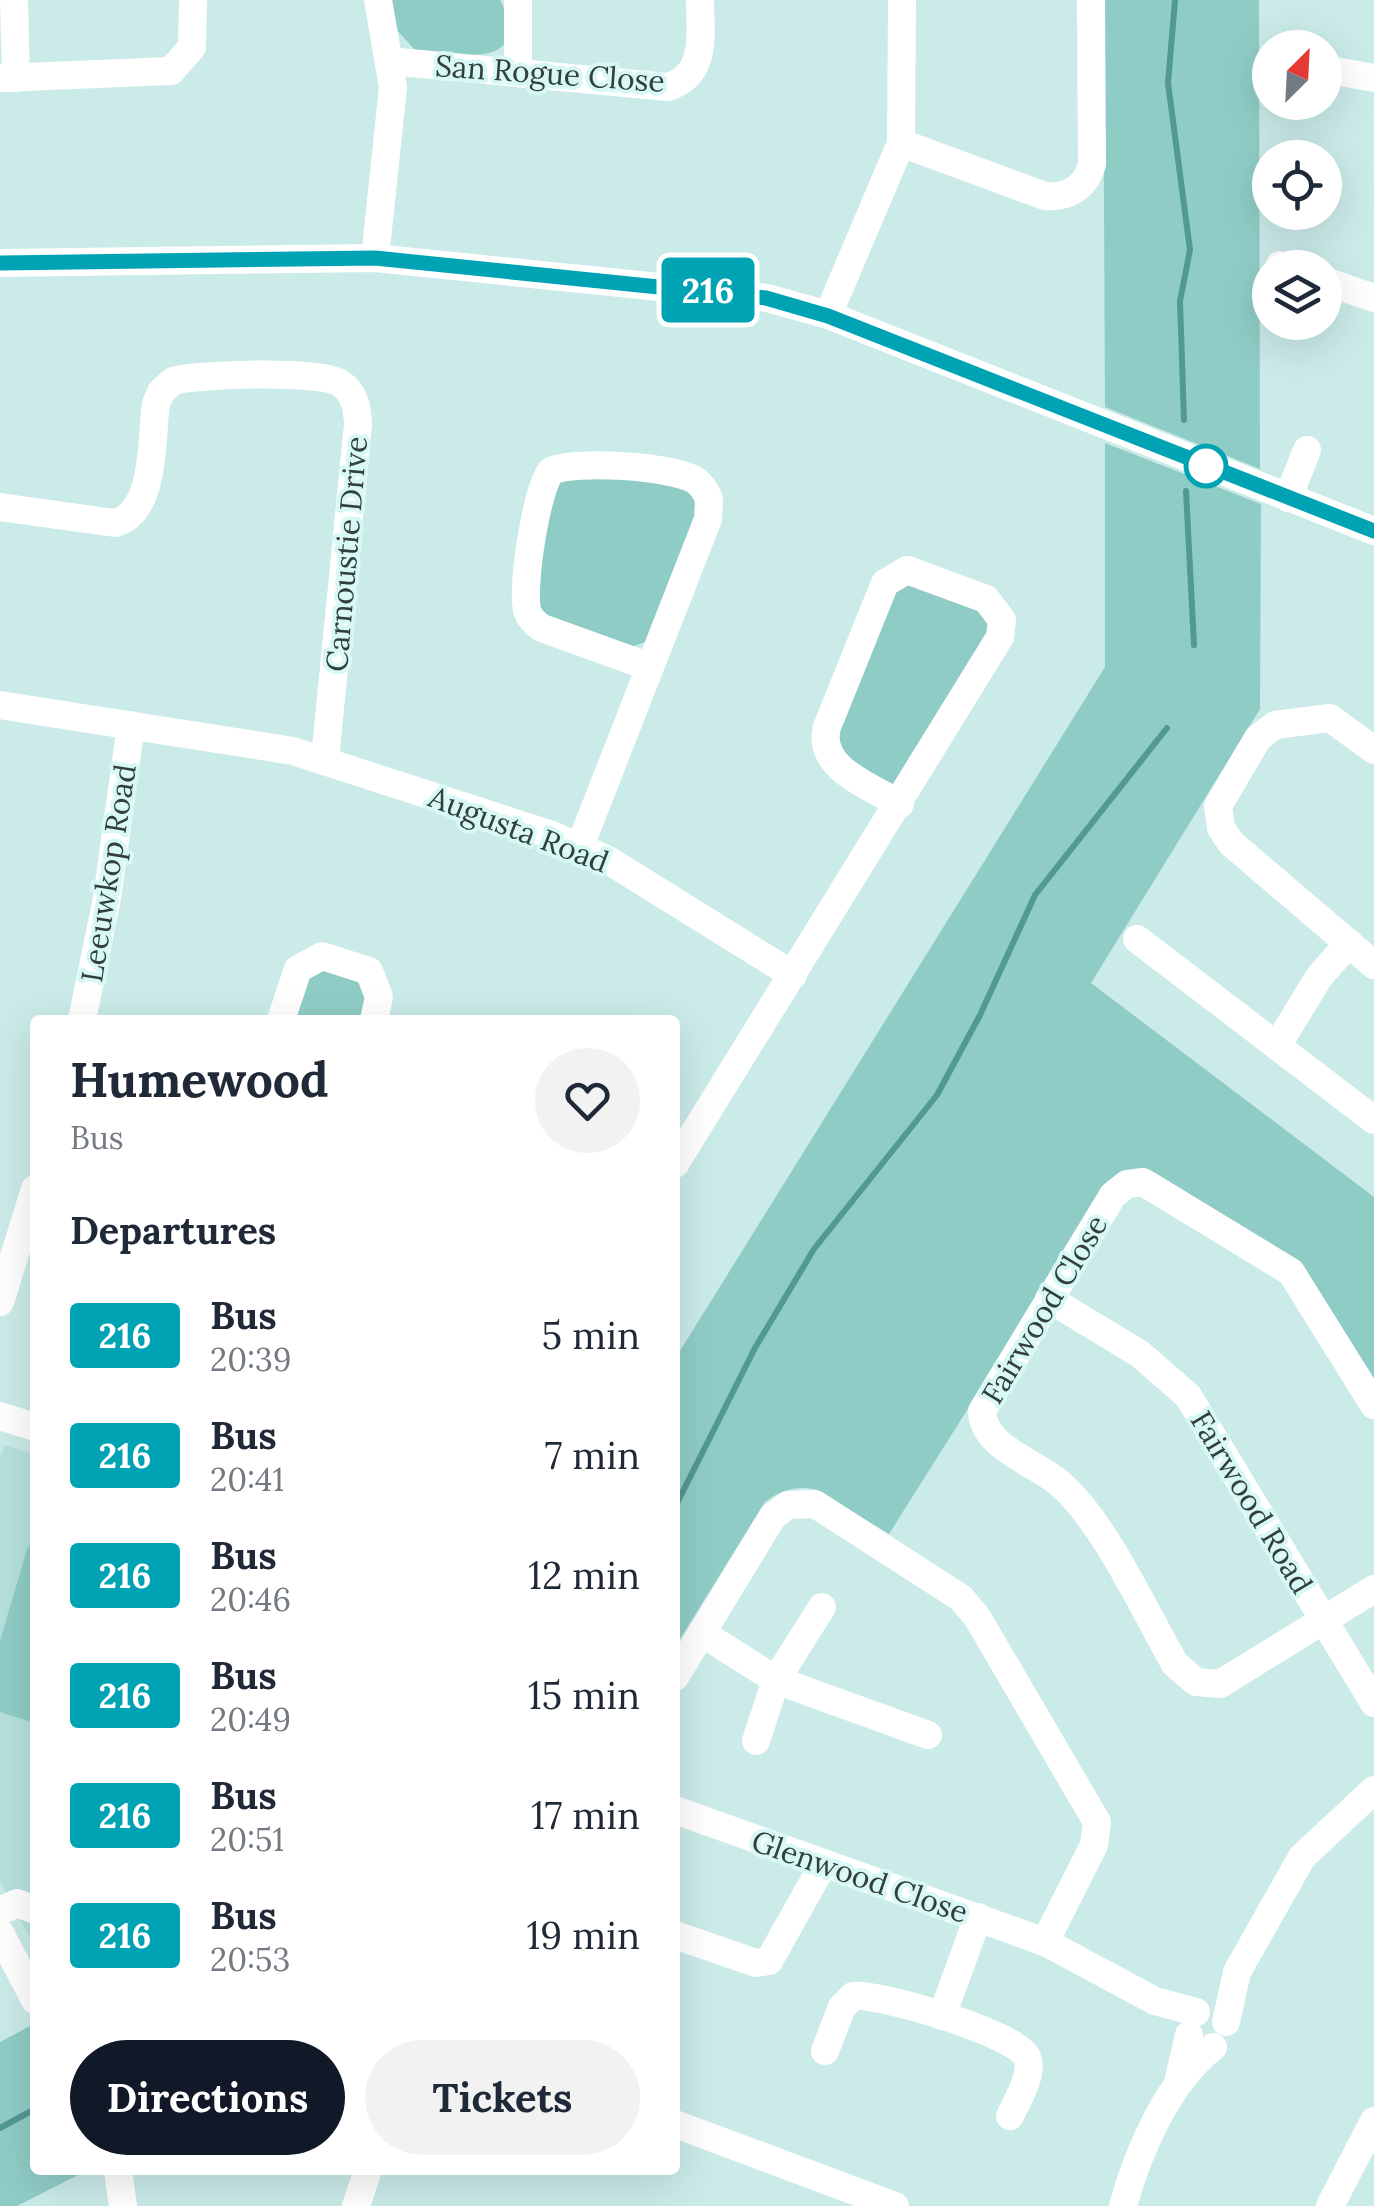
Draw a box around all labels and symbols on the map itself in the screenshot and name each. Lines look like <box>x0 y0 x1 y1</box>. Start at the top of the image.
north arrow <box>1252 30 1342 120</box>
street label: San Rogue Close <box>434 46 666 101</box>
line badge: 216 <box>650 258 766 322</box>
street label: Carnoustie Drive <box>317 435 375 673</box>
unlabelled marker <box>1185 445 1227 487</box>
street label: Leeuwkop Road <box>72 761 144 985</box>
street label: Augusta Road <box>422 777 614 882</box>
street label: Fairwood Close <box>973 1208 1115 1410</box>
street label: Fairwood Road <box>1183 1404 1322 1600</box>
street label: Glenwood Close <box>747 1821 973 1931</box>

